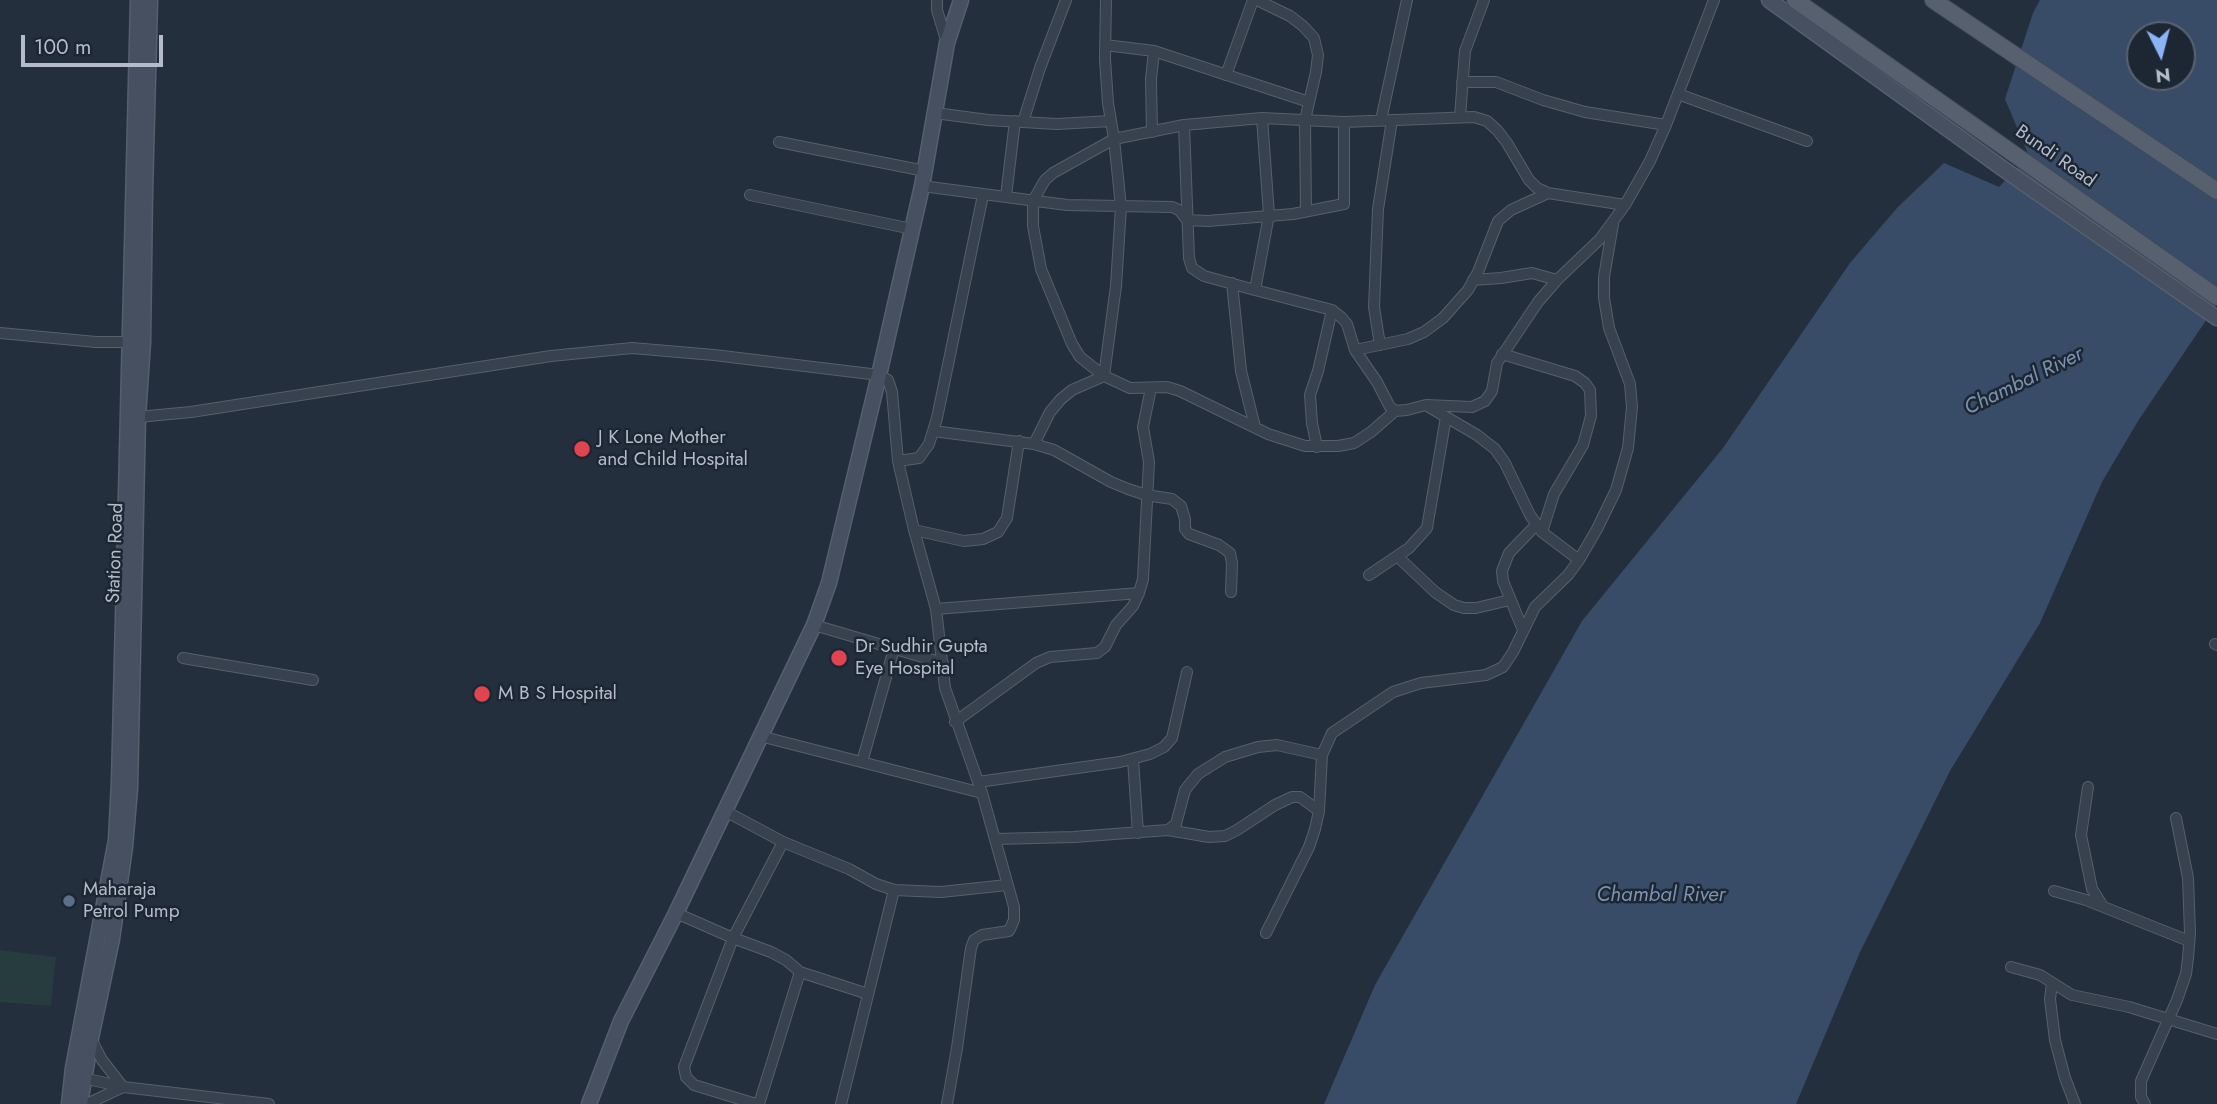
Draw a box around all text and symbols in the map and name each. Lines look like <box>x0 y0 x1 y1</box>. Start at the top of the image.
scale bar <box>24 21 166 65</box>
north arrow <box>2126 21 2196 91</box>
text: 100 m <box>34 32 91 62</box>
text: N <box>2154 61 2172 90</box>
street label: Bundi Road <box>2010 121 2100 193</box>
water label: Chambal River <box>1960 342 2088 422</box>
place label: J K Lone Mother and Child Hospital <box>598 427 748 471</box>
marker: J K Lone Mother and Child Hospital <box>572 439 592 459</box>
street label: Station Road <box>103 502 129 604</box>
place label: Dr Sudhir Gupta Eye Hospital <box>855 636 988 680</box>
marker: Dr Sudhir Gupta Eye Hospital <box>829 648 849 668</box>
place label: M B S Hospital <box>498 683 617 705</box>
marker: M B S Hospital <box>472 684 492 704</box>
place label: Maharaja Petrol Pump <box>83 879 180 923</box>
water label: Chambal River <box>1596 883 1726 909</box>
marker: Maharaja Petrol Pump <box>61 893 77 909</box>

